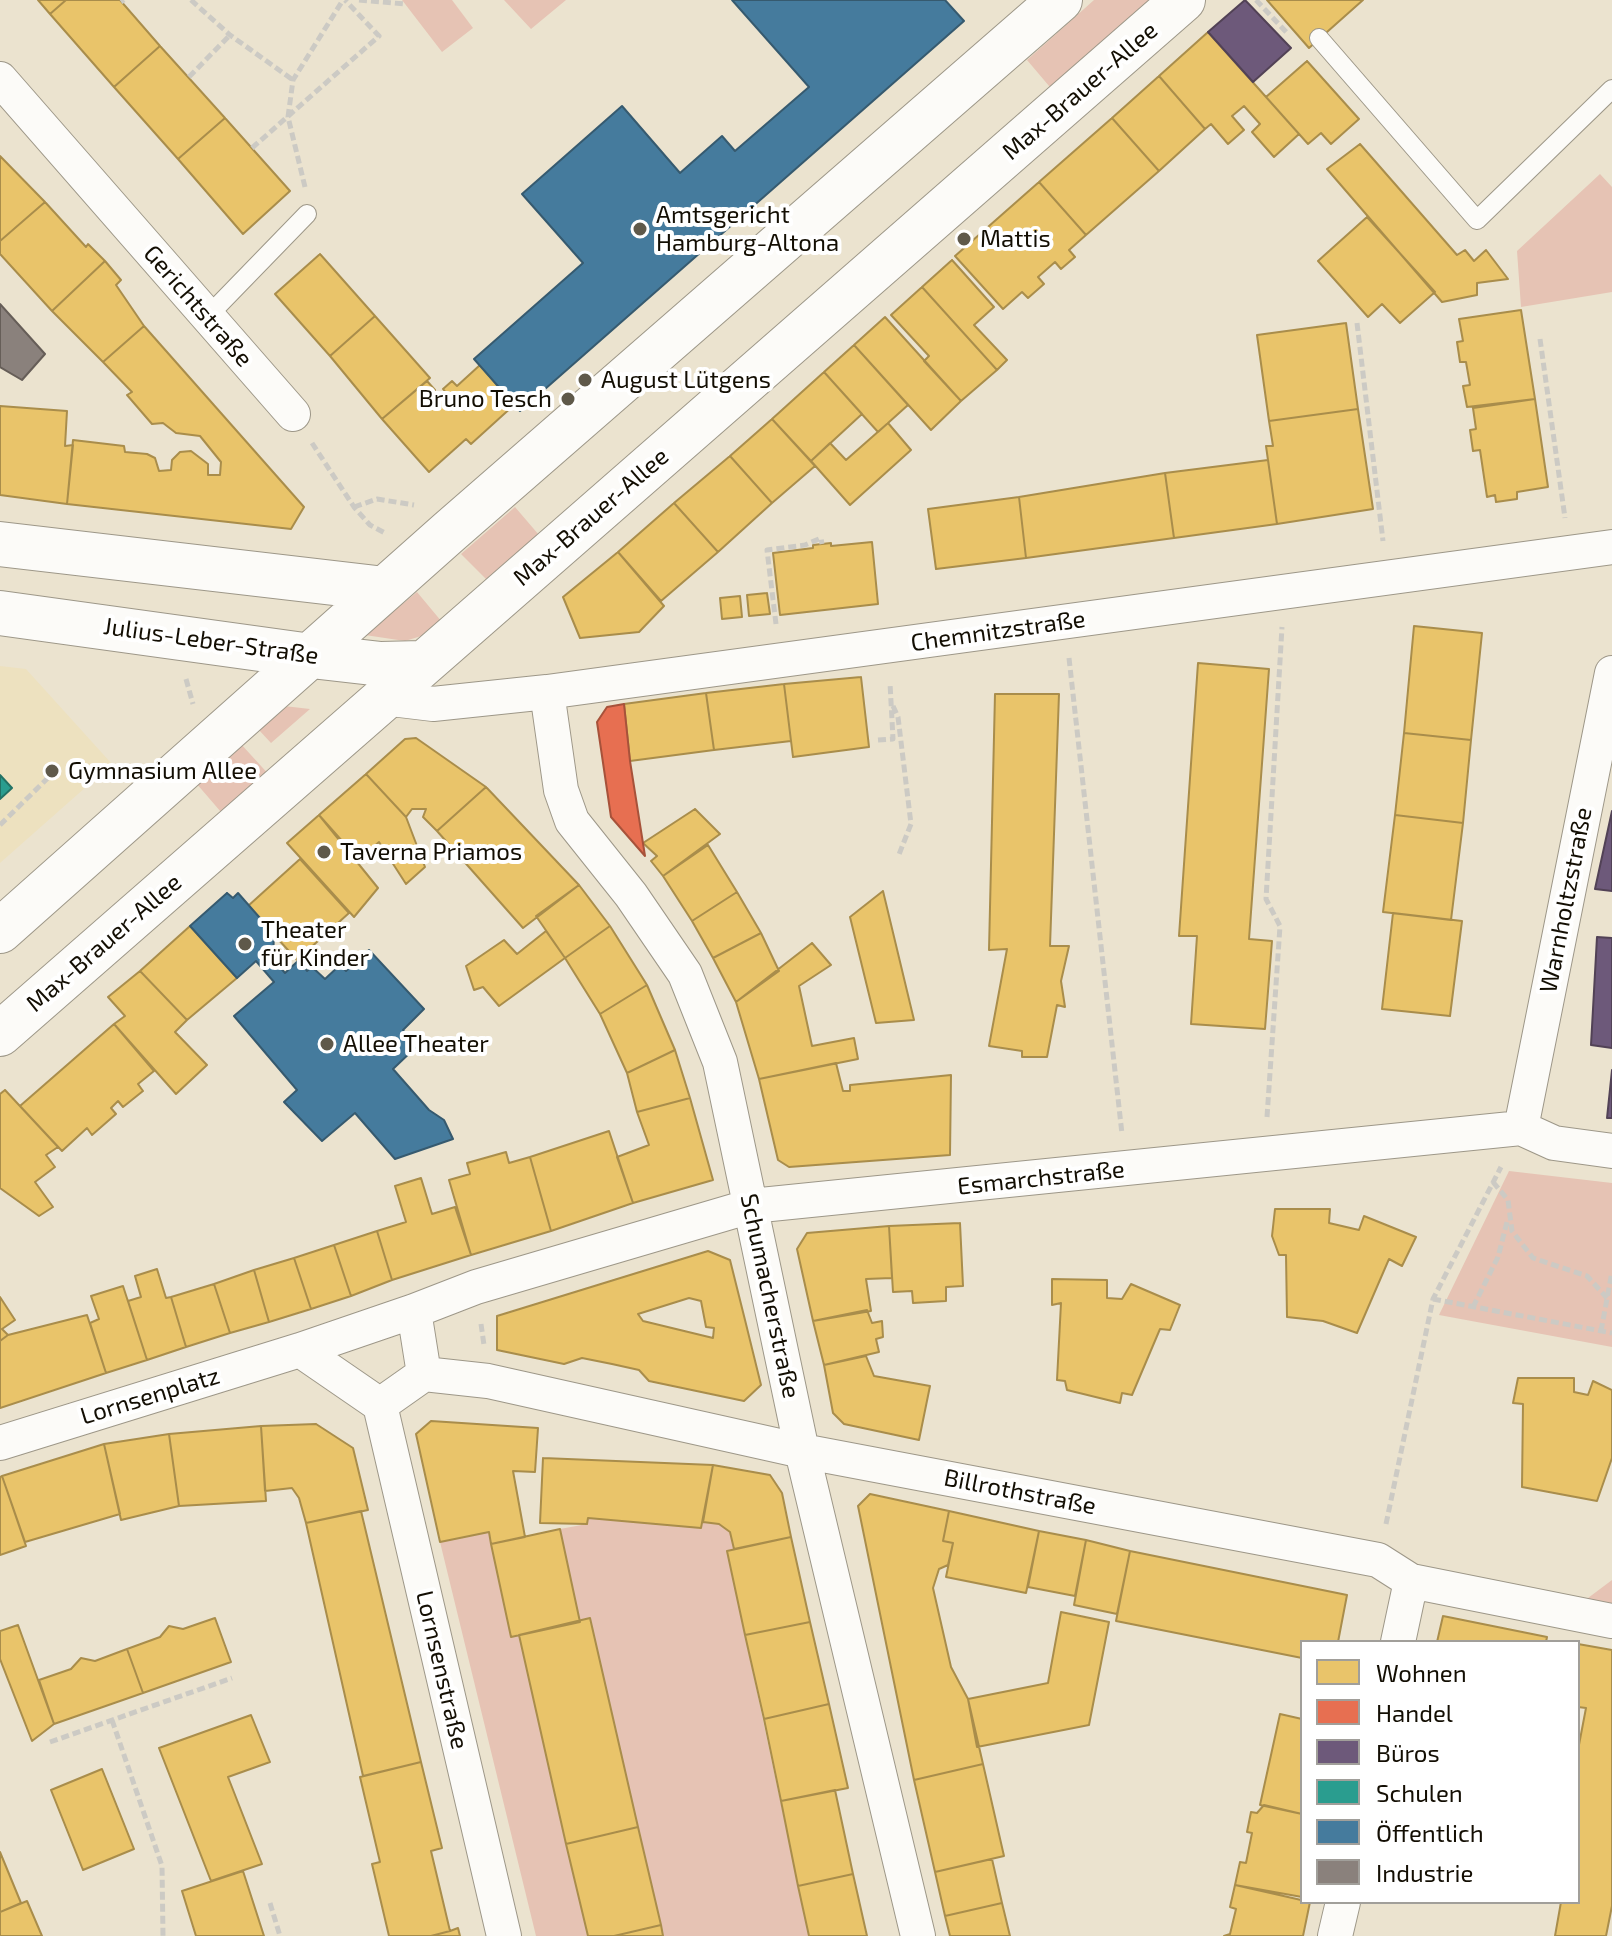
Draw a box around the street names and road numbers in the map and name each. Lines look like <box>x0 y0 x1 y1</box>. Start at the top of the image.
street label: Max-Brauer-Allee <box>997 16 1163 166</box>
street label: Gerichtstraße <box>137 239 259 373</box>
street label: Max-Brauer-Allee <box>508 442 674 592</box>
street label: Chemnitzstraße <box>909 604 1087 658</box>
street label: Julius-Leber-Straße <box>102 612 320 670</box>
street label: Warnholtzstraße <box>1534 805 1598 995</box>
street label: Max-Brauer-Allee <box>21 868 187 1018</box>
street label: Esmarchstraße <box>956 1155 1126 1201</box>
street label: Schumacherstraße <box>734 1191 806 1401</box>
street label: Lornsenplatz <box>77 1361 223 1431</box>
street label: Billrothstraße <box>942 1463 1098 1521</box>
street label: Lornsenstraße <box>410 1588 474 1752</box>

